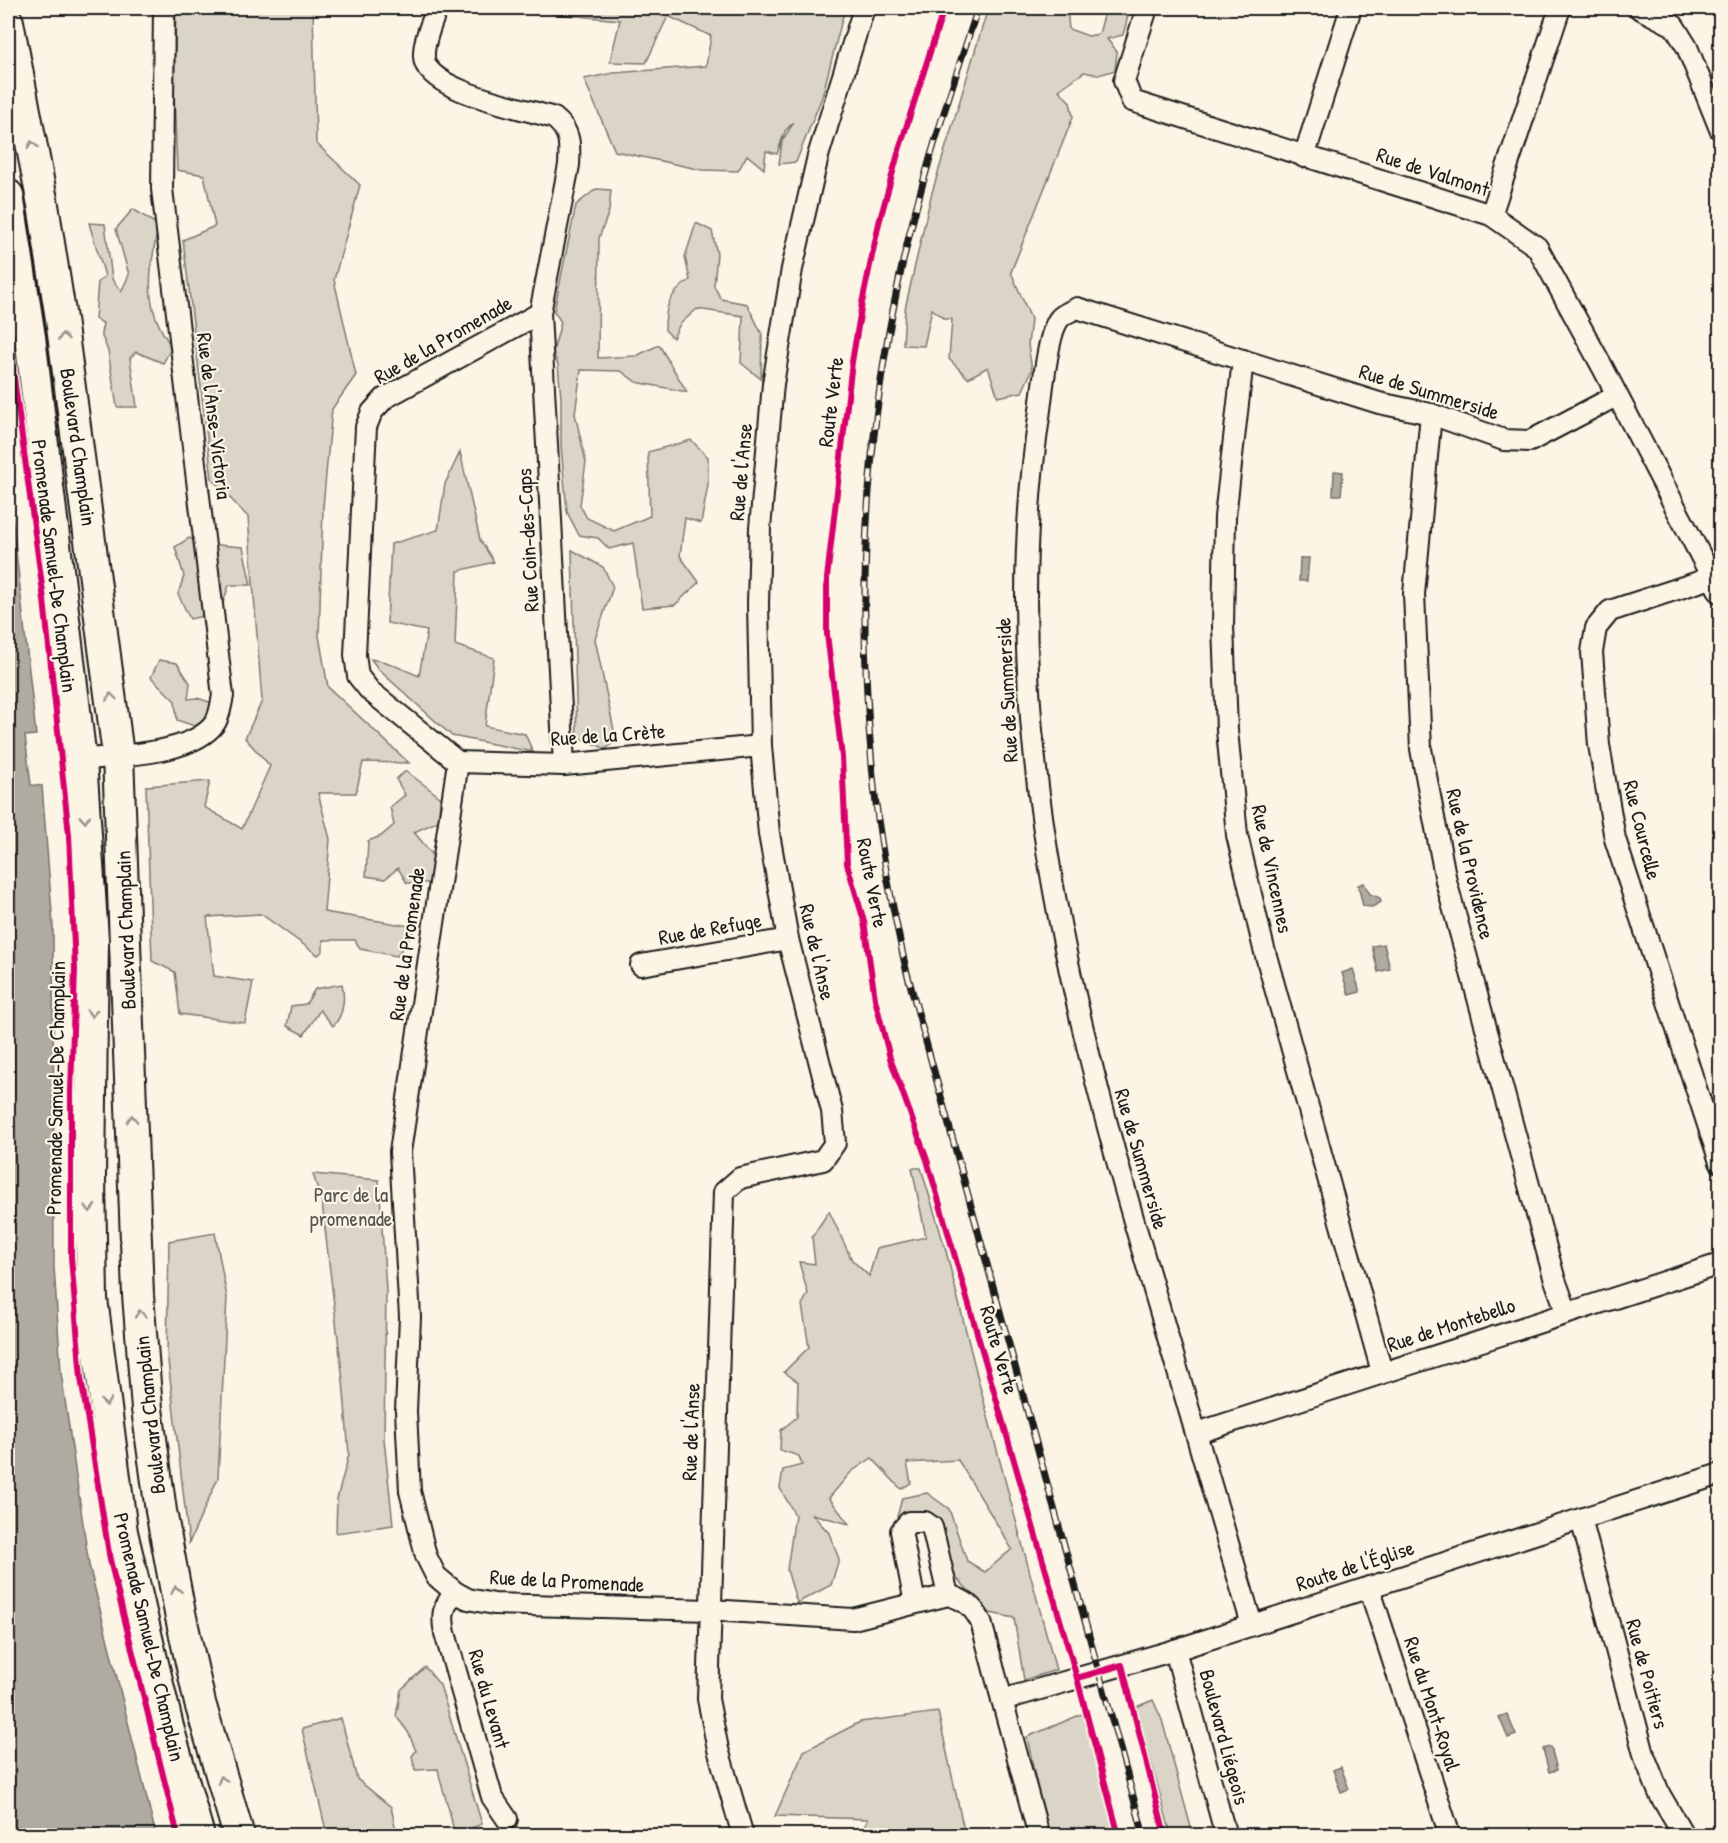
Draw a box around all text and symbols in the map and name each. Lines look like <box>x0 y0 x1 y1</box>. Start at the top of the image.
one-way arrow <box>26 140 39 150</box>
street label: Rue de Valmont <box>1373 140 1494 204</box>
street label: Rue de la Promenade <box>369 288 517 391</box>
street label: Rue de l'Anse-Victoria <box>190 331 239 501</box>
one-way arrow <box>58 333 70 342</box>
street label: Route Verte <box>811 355 850 449</box>
street label: Rue de Summerside <box>1356 356 1503 427</box>
street label: Boulevard Champlain <box>53 366 104 528</box>
street label: Rue de l'Anse <box>722 422 759 522</box>
street label: Promenade Samuel-De Champlain <box>25 438 84 694</box>
street label: Rue Coin-des-Caps <box>509 468 546 613</box>
street label: Rue de Summerside <box>988 617 1025 763</box>
one-way arrow <box>105 693 117 702</box>
street label: Rue de la Crète <box>550 716 666 753</box>
street label: Rue Courcelle <box>1616 777 1669 883</box>
street label: Rue de la Providence <box>1439 786 1502 942</box>
street label: Rue de Vincennes <box>1245 802 1300 936</box>
one-way arrow <box>78 814 91 823</box>
street label: Route Verte <box>850 836 895 930</box>
street label: Boulevard Champlain <box>108 850 143 1010</box>
street label: Rue de la Promenade <box>381 865 432 1023</box>
street label: Rue de l'Anse <box>792 901 843 1003</box>
street label: Rue de Refuge <box>656 905 764 952</box>
street label: Promenade Samuel-De Champlain <box>39 961 72 1215</box>
one-way arrow <box>86 1009 98 1018</box>
street label: Rue de Summerside <box>1108 1085 1175 1232</box>
one-way arrow <box>126 1114 139 1123</box>
park label: Parc de la promenade <box>310 1180 392 1233</box>
one-way arrow <box>84 1204 96 1213</box>
street label: Rue de Montebello <box>1383 1290 1519 1359</box>
street label: Route Verte <box>973 1302 1026 1397</box>
one-way arrow <box>134 1309 147 1318</box>
street label: Boulevard Champlain <box>127 1334 172 1496</box>
street label: Rue de l'Anse <box>674 1383 707 1481</box>
one-way arrow <box>99 1398 111 1407</box>
street label: Promenade Samuel-De Champlain <box>107 1510 192 1764</box>
street label: Route de l'Église <box>1292 1533 1418 1598</box>
street label: Rue de la Promenade <box>489 1562 645 1599</box>
one-way arrow <box>170 1585 183 1595</box>
street label: Rue de Poitiers <box>1619 1616 1676 1732</box>
street label: Rue du Mont-Royal <box>1397 1633 1468 1775</box>
street label: Rue du Levant <box>461 1646 518 1753</box>
street label: Boulevard Liégeois <box>1192 1666 1256 1808</box>
one-way arrow <box>217 1775 229 1785</box>

